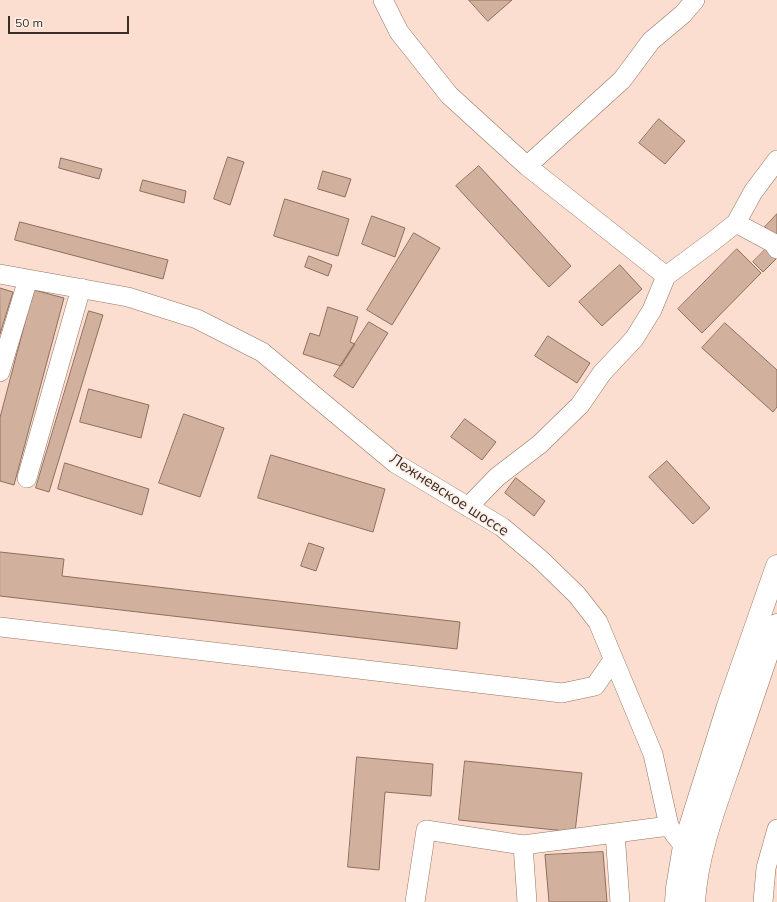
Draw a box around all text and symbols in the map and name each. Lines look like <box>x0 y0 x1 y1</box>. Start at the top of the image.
scale bar <box>10 8 131 34</box>
text: 50 m <box>15 15 43 30</box>
street label: Лежневское шоссе <box>386 450 512 540</box>

